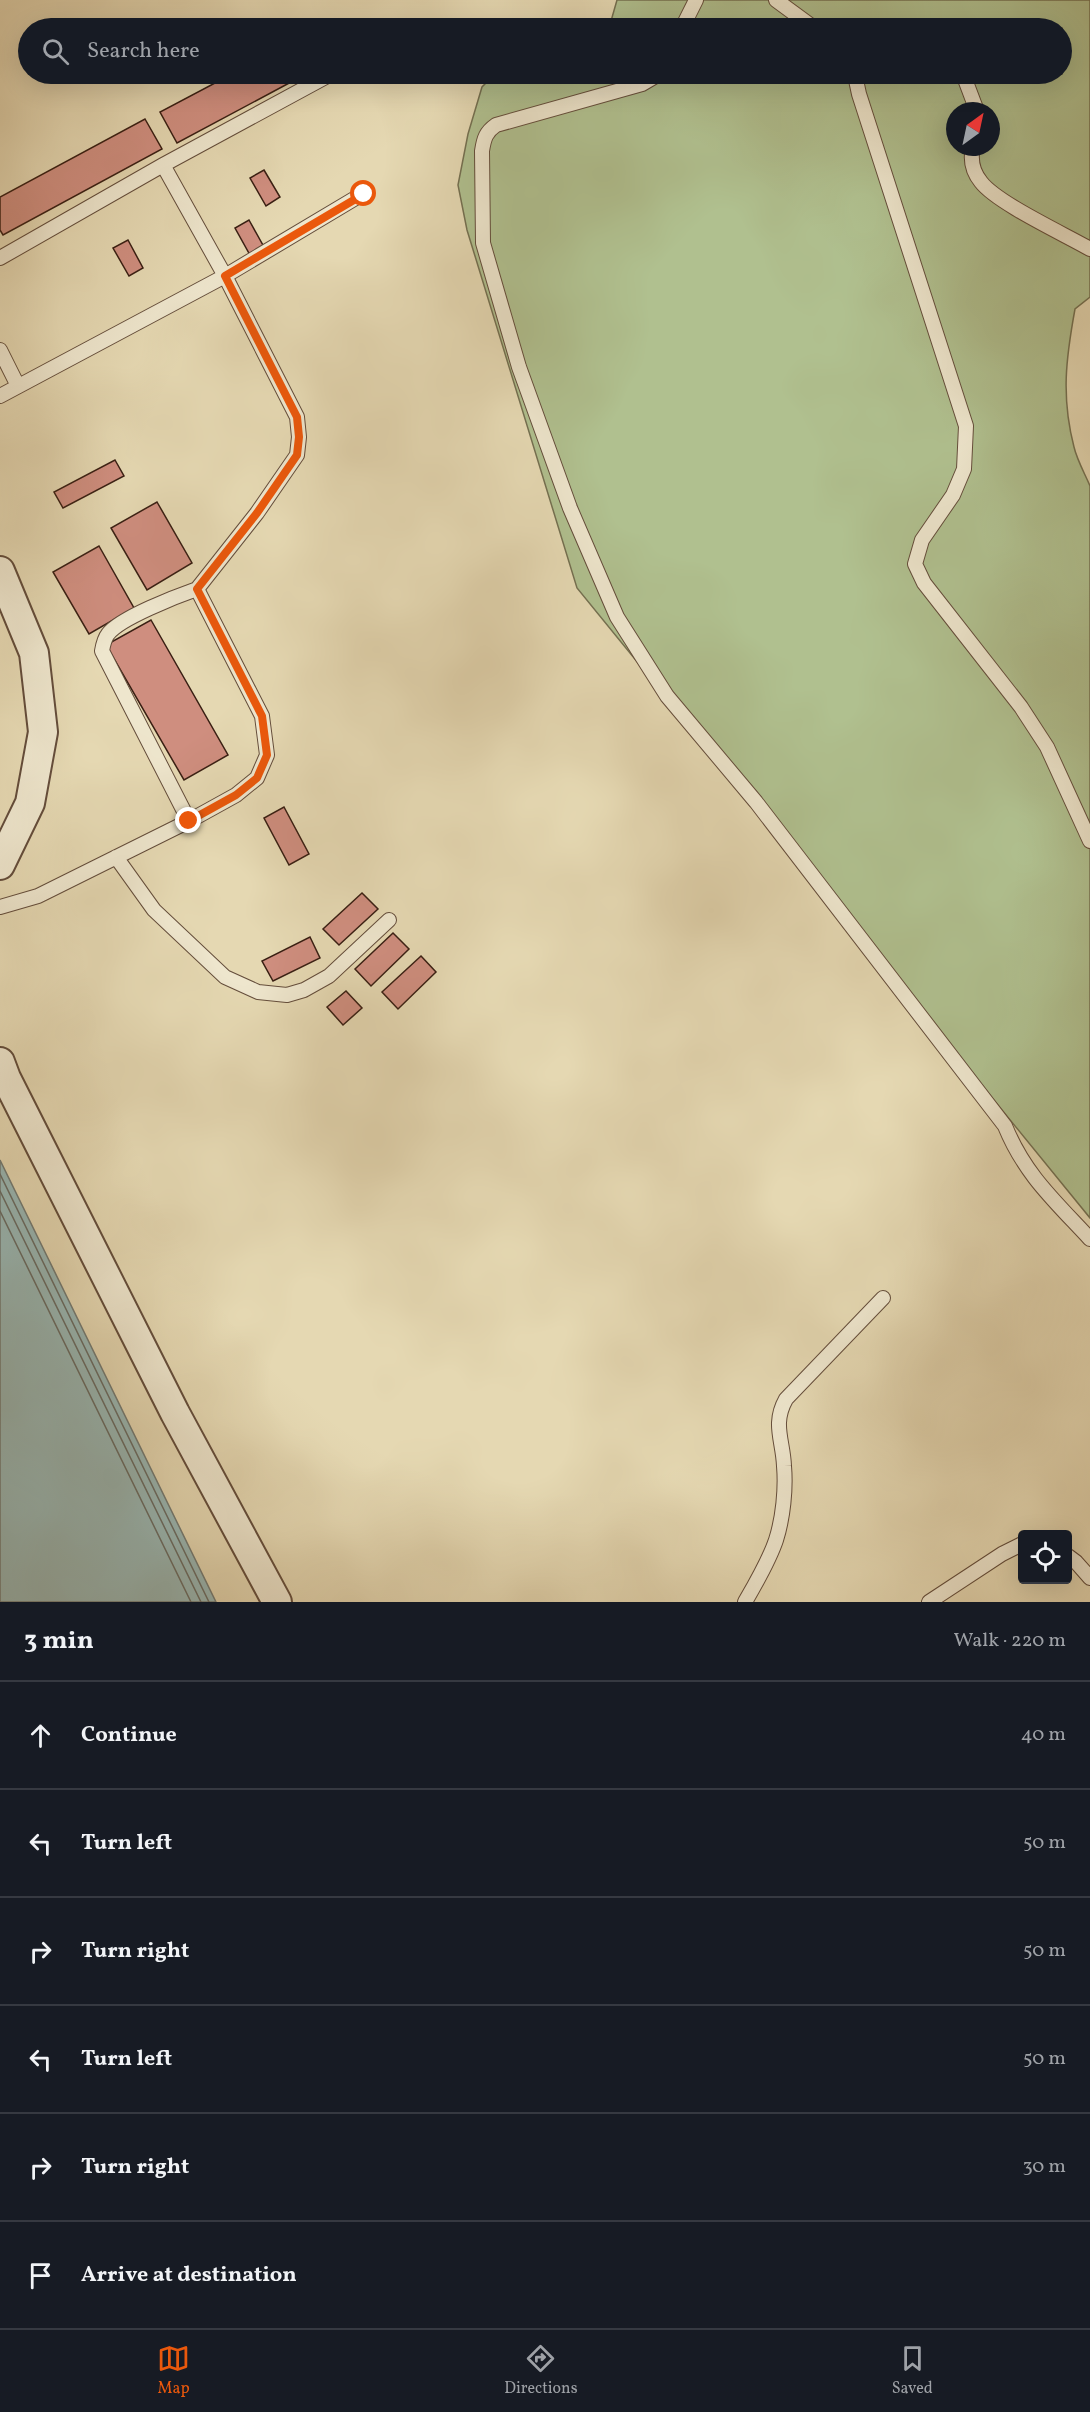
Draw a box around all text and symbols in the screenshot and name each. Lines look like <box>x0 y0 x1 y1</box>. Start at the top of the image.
search box <box>18 18 1072 84</box>
icon: search <box>39 35 72 68</box>
text: Search here <box>87 36 200 67</box>
north arrow <box>946 102 1000 156</box>
route start <box>350 180 376 206</box>
route end <box>175 807 201 833</box>
map controls <box>1018 1530 1072 1584</box>
button: locate <box>1018 1530 1072 1584</box>
text: 3 min <box>24 1623 94 1659</box>
text: Walk · 220 m <box>954 1627 1066 1655</box>
icon: ahead <box>24 1719 57 1752</box>
text: Continue <box>81 1720 177 1751</box>
text: 40 m <box>1021 1721 1066 1749</box>
icon: left <box>24 1827 57 1860</box>
text: Turn left <box>81 1828 172 1859</box>
text: 50 m <box>1023 1829 1066 1857</box>
icon: right <box>24 1935 57 1968</box>
text: Turn right <box>81 1936 189 1967</box>
text: 50 m <box>1023 1937 1066 1965</box>
icon: left <box>24 2043 57 2076</box>
text: Turn left <box>81 2044 172 2075</box>
text: 50 m <box>1023 2045 1066 2073</box>
icon: right <box>24 2151 57 2184</box>
text: Turn right <box>81 2152 189 2183</box>
text: 30 m <box>1022 2153 1066 2181</box>
icon: arrive <box>24 2259 57 2292</box>
text: Arrive at destination <box>81 2260 297 2291</box>
tab: Map <box>157 2342 190 2400</box>
tab: Directions <box>504 2342 578 2400</box>
tab: Saved <box>892 2342 933 2400</box>

